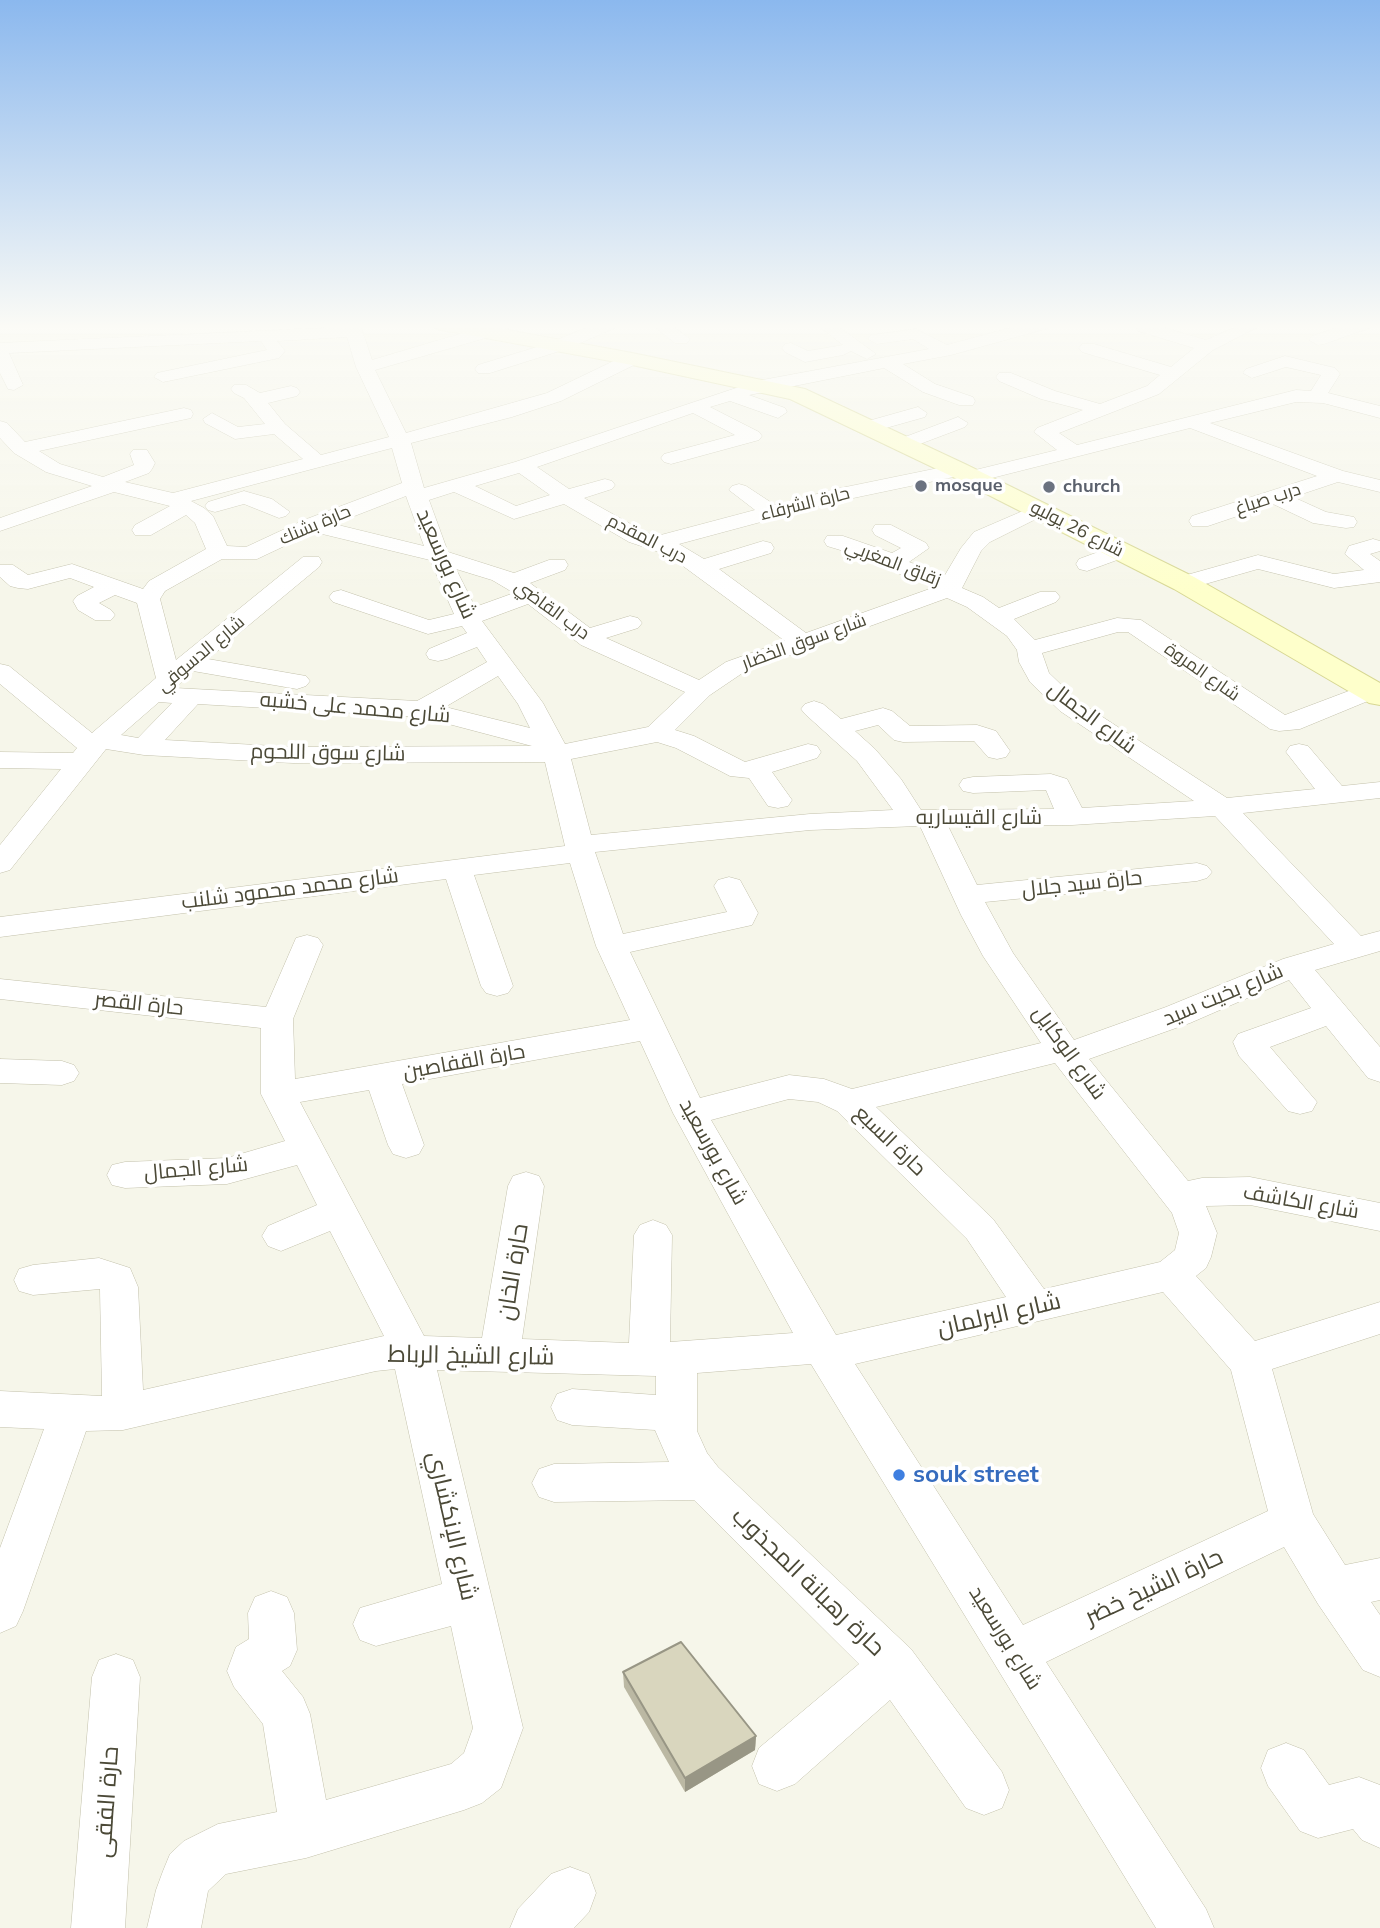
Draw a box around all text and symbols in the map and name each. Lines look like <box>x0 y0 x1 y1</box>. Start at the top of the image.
place label: mosque <box>935 475 1003 497</box>
place label: church <box>1063 476 1121 498</box>
marker: mosque <box>913 478 929 494</box>
street label: درب صياغ <box>1232 478 1304 520</box>
marker: church <box>1041 479 1057 495</box>
street label: حارة الشرفاء <box>758 482 852 526</box>
street label: شارع 26 يوليو <box>1027 496 1127 562</box>
street label: حارة بشنك <box>276 500 354 550</box>
street label: شارع بورسعيد <box>411 505 481 623</box>
street label: درب المقدم <box>603 510 691 568</box>
street label: زقاق المغربي <box>842 535 944 591</box>
street label: درب القاضي <box>510 576 594 644</box>
street label: شارع سوق الخضار <box>739 609 869 675</box>
street label: شارع الدسوقي <box>153 611 249 697</box>
street label: شارع المروة <box>1160 638 1244 706</box>
street label: شارع الجمال <box>1043 676 1141 760</box>
street label: شارع محمد على خشبه <box>259 687 451 729</box>
street label: شارع سوق اللحوم <box>250 739 406 767</box>
street label: شارع القيساريه <box>916 805 1042 831</box>
street label: شارع محمد محمود شلنب <box>180 863 400 915</box>
street label: حارة سيد جلال <box>1020 865 1144 903</box>
street label: شارع بخيت سيد <box>1159 958 1287 1032</box>
street label: حارة القصر <box>93 987 185 1021</box>
street label: شارع الوكايل <box>1027 1001 1111 1105</box>
street label: حارة القفاصين <box>401 1039 527 1085</box>
street label: شارع بورسعيد <box>673 1094 753 1210</box>
street label: حارة السبع <box>849 1101 931 1181</box>
street label: شارع الجمال <box>143 1152 249 1186</box>
street label: شارع الكاشف <box>1241 1179 1361 1225</box>
street label: حارة الخان <box>491 1222 535 1322</box>
street label: شارع البرلمان <box>934 1287 1064 1343</box>
street label: شارع الشيخ الرباط <box>387 1340 555 1372</box>
street label: شارع الإنكشاري <box>421 1449 483 1603</box>
place label: souk street <box>913 1461 1039 1489</box>
marker: souk street <box>891 1467 907 1483</box>
street label: حارة رهبانة المجذوب <box>725 1502 891 1662</box>
street label: حارة الشيخ خضر <box>1080 1542 1228 1632</box>
street label: شارع بورسعيد <box>963 1581 1047 1695</box>
street label: حارة الفقى <box>89 1745 125 1859</box>

